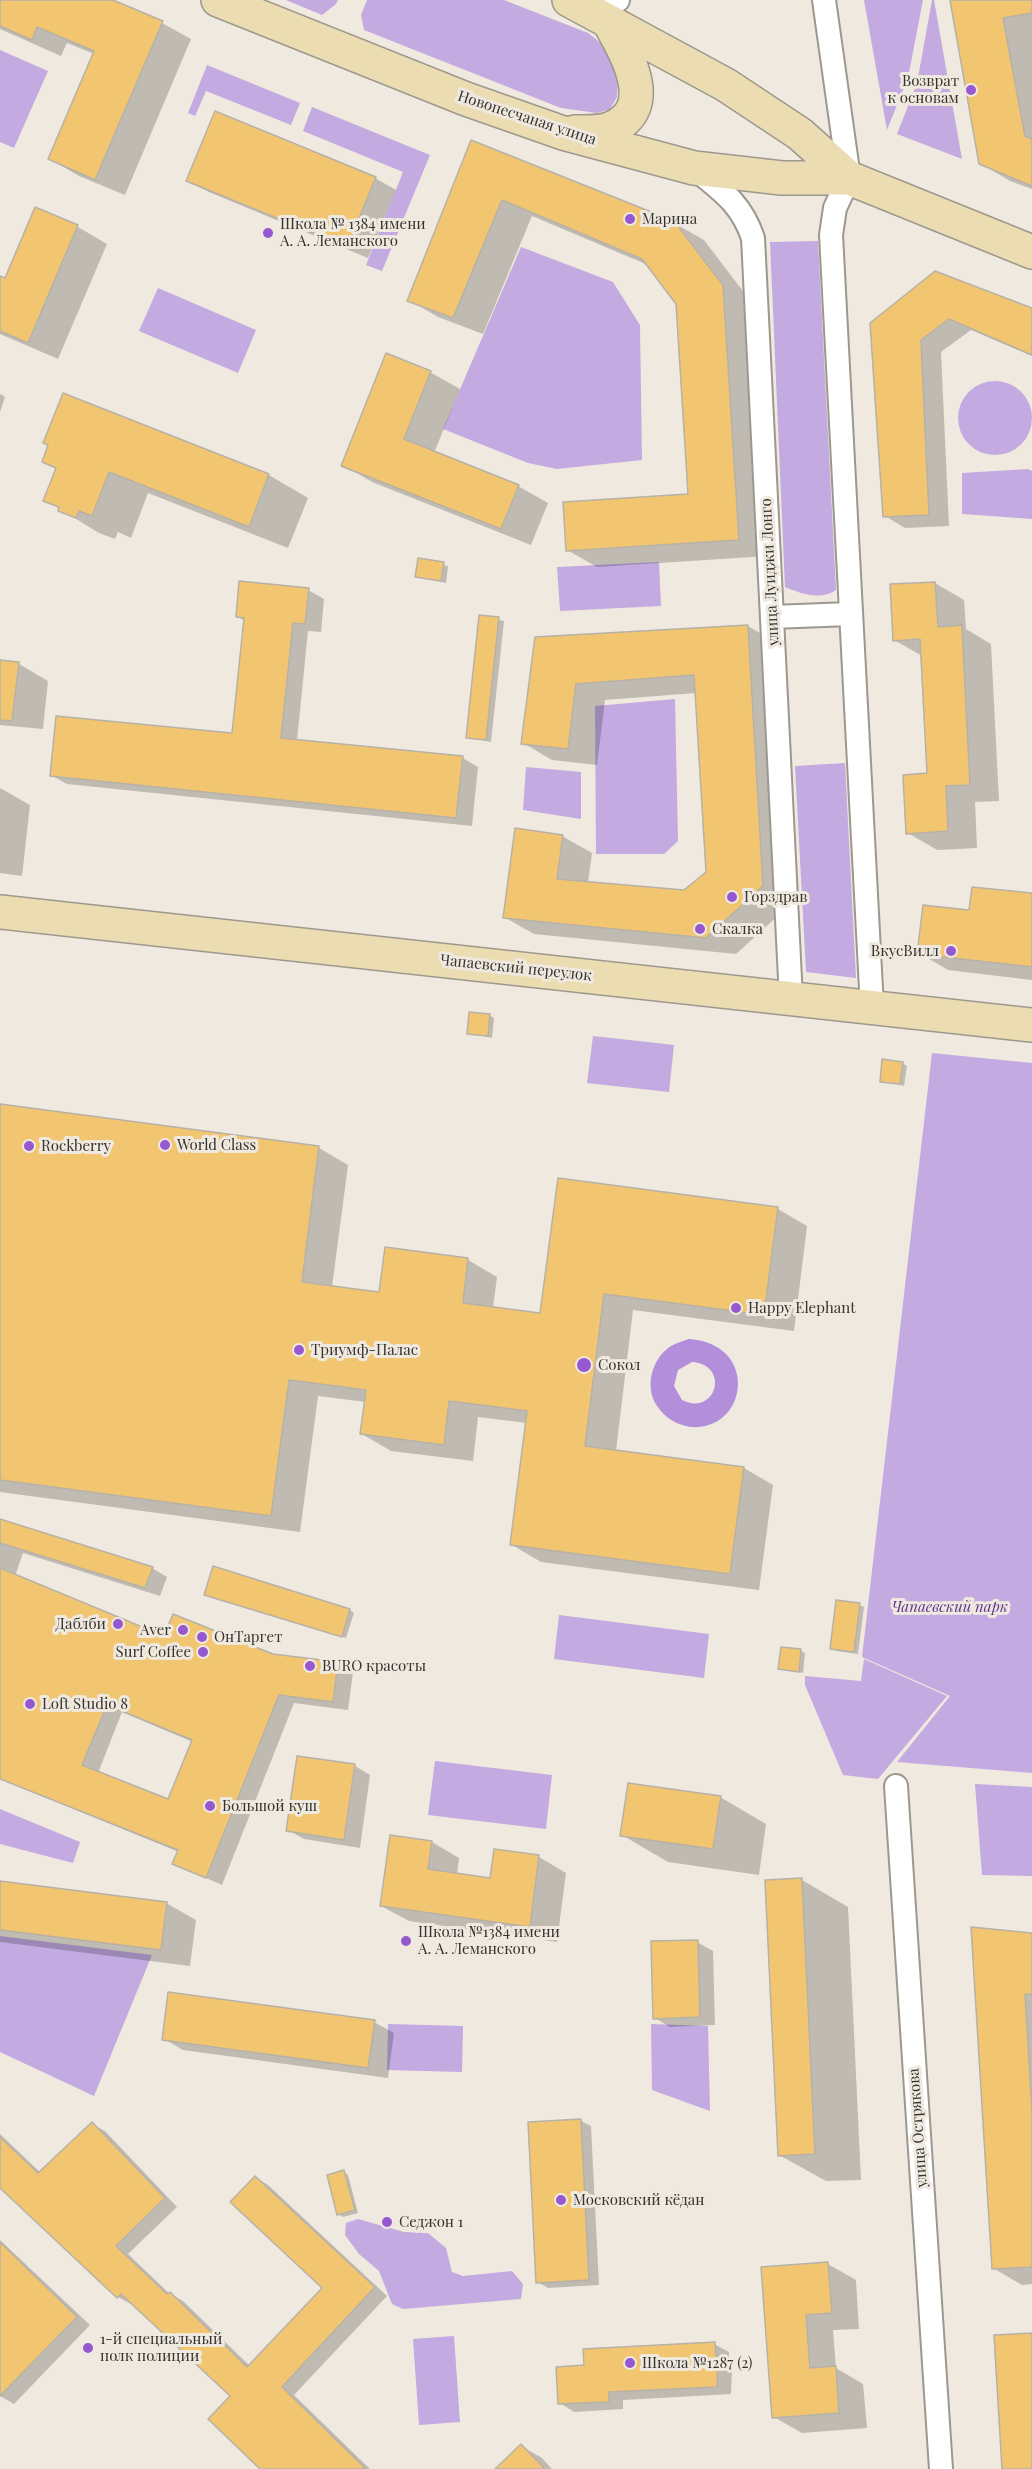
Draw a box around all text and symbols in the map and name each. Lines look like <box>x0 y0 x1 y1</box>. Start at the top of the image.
place label: Возврат к основам <box>887 72 959 107</box>
marker: Возврат к основам <box>964 83 978 97</box>
street label: Новопесчаная улица <box>455 87 599 149</box>
place label: Марина <box>642 210 697 228</box>
marker: Марина <box>623 212 637 226</box>
place label: Школа № 1384 имени А. А. Леманского <box>280 215 426 250</box>
marker: Школа № 1384 имени А. А. Леманского <box>261 226 275 240</box>
street label: улица Луиджи Лонго <box>757 498 783 646</box>
place label: Горздрав <box>744 888 807 906</box>
marker: Горздрав <box>725 890 739 904</box>
place label: Скалка <box>712 920 763 938</box>
marker: Скалка <box>693 922 707 936</box>
place label: ВкусВилл <box>871 942 939 960</box>
marker: ВкусВилл <box>944 944 958 958</box>
street label: Чапаевский переулок <box>439 951 593 985</box>
place label: World Class <box>177 1136 256 1154</box>
place label: Rockberry <box>41 1137 111 1155</box>
marker: World Class <box>158 1138 172 1152</box>
marker: Rockberry <box>22 1139 36 1153</box>
place label: Happy Elephant <box>748 1299 855 1317</box>
marker: Happy Elephant <box>729 1301 743 1315</box>
place label: Триумф-Палас <box>311 1341 418 1359</box>
marker: Триумф-Палас <box>292 1343 306 1357</box>
marker: Сокол <box>575 1356 593 1374</box>
place label: Сокол <box>598 1356 641 1374</box>
park label: Чапаевский парк <box>892 1598 1008 1616</box>
place label: Даблби <box>56 1615 106 1633</box>
marker: Даблби <box>111 1617 125 1631</box>
place label: Aver <box>140 1621 171 1639</box>
marker: Aver <box>176 1623 190 1637</box>
place label: ОнТаргет <box>214 1628 282 1646</box>
marker: ОнТаргет <box>195 1630 209 1644</box>
place label: Surf Coffee <box>116 1643 191 1661</box>
marker: Surf Coffee <box>196 1645 210 1659</box>
place label: BURO красоты <box>322 1657 426 1675</box>
marker: BURO красоты <box>303 1659 317 1673</box>
place label: Loft Studio 8 <box>42 1695 128 1713</box>
marker: Loft Studio 8 <box>23 1697 37 1711</box>
place label: Большой куш <box>222 1797 317 1815</box>
marker: Большой куш <box>203 1799 217 1813</box>
place label: Школа №1384 имени А. А. Леманского <box>418 1923 560 1958</box>
marker: Школа №1384 имени А. А. Леманского <box>399 1934 413 1948</box>
street label: улица Острякова <box>905 2068 931 2188</box>
place label: Московский кёдан <box>573 2191 704 2209</box>
marker: Московский кёдан <box>554 2193 568 2207</box>
place label: Седжон 1 <box>399 2213 463 2231</box>
marker: Седжон 1 <box>380 2215 394 2229</box>
place label: 1-й специальный полк полиции <box>100 2330 222 2365</box>
marker: 1-й специальный полк полиции <box>81 2341 95 2355</box>
place label: Школа №1287 (2) <box>642 2354 752 2372</box>
marker: Школа №1287 (2) <box>623 2356 637 2370</box>

